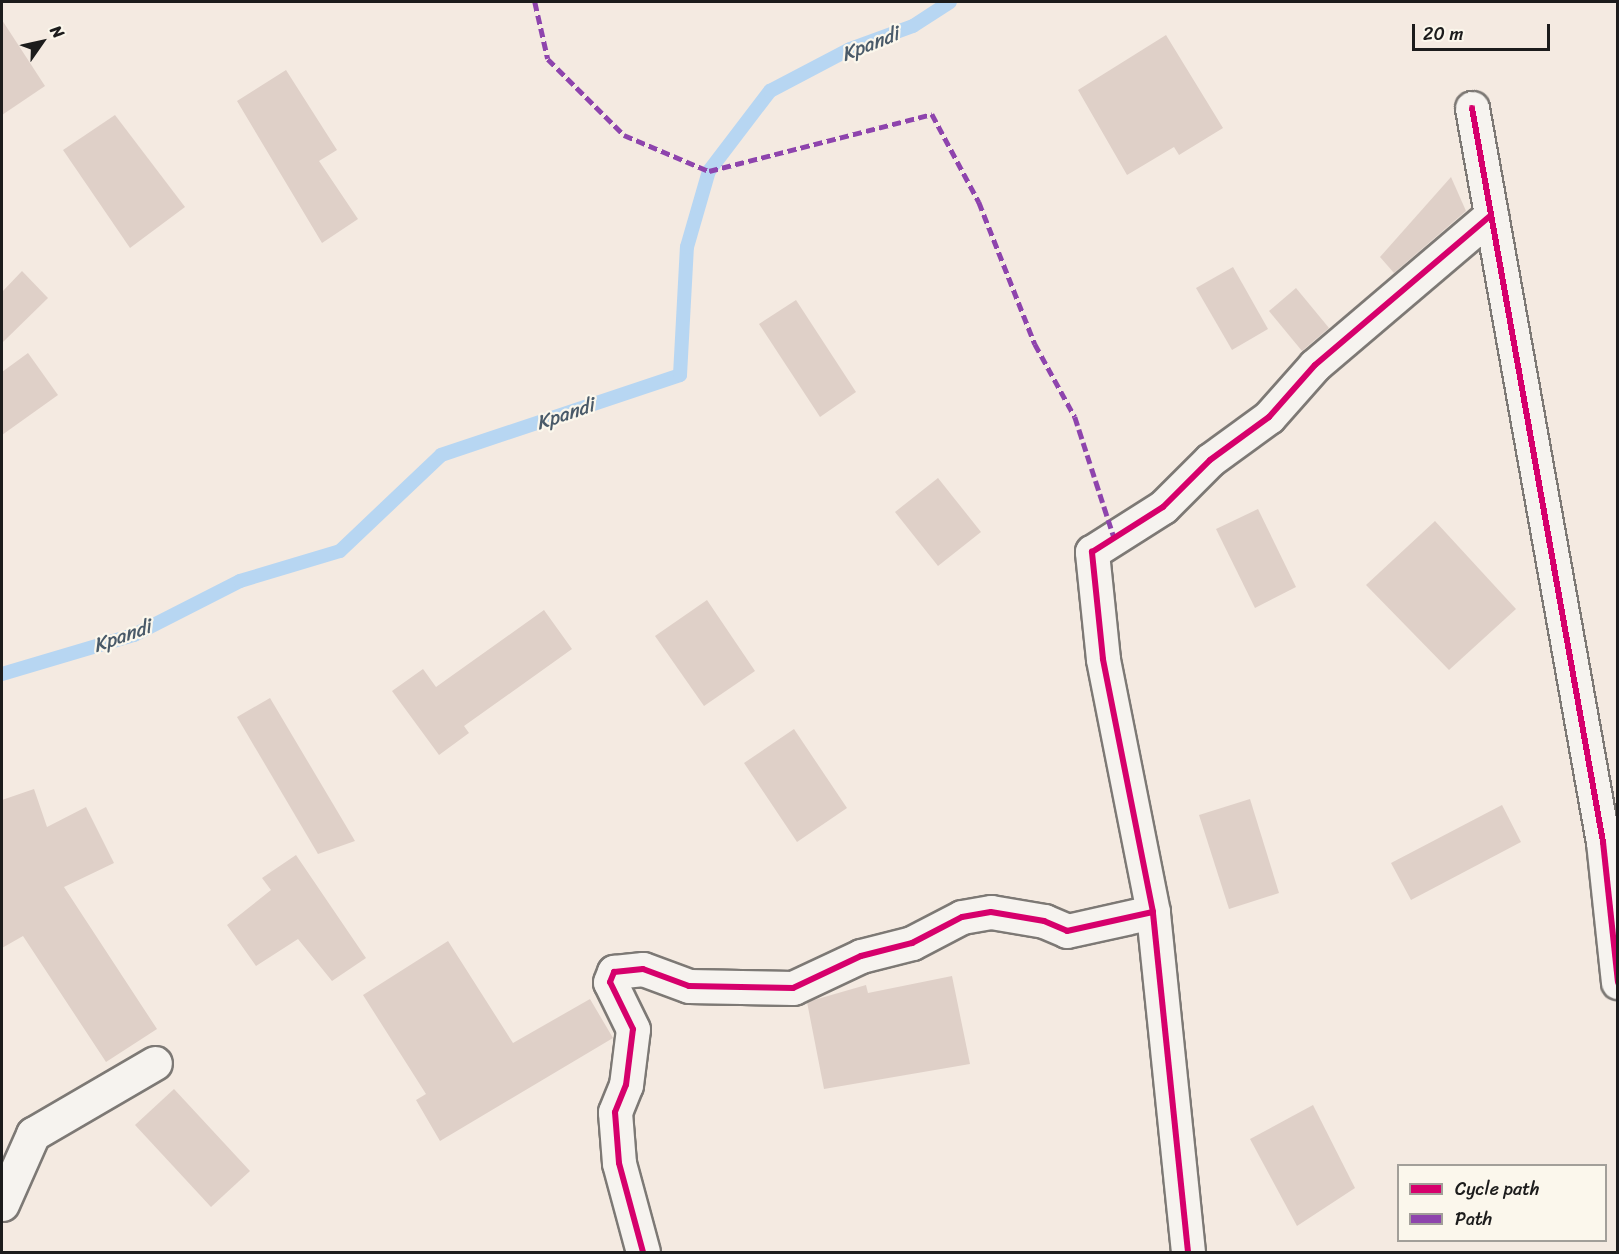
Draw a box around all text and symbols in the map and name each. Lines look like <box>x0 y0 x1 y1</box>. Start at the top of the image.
north arrow <box>12 12 72 72</box>
scale bar <box>1415 12 1553 50</box>
text: 20 m <box>1423 18 1463 50</box>
text: N <box>42 19 72 44</box>
water label: Kpandi <box>838 22 902 66</box>
water label: Kpandi <box>533 393 597 435</box>
water label: Kpandi <box>90 615 154 657</box>
legend <box>1397 1164 1607 1242</box>
text: Cycle path <box>1455 1173 1539 1205</box>
text: Path <box>1455 1203 1492 1235</box>

